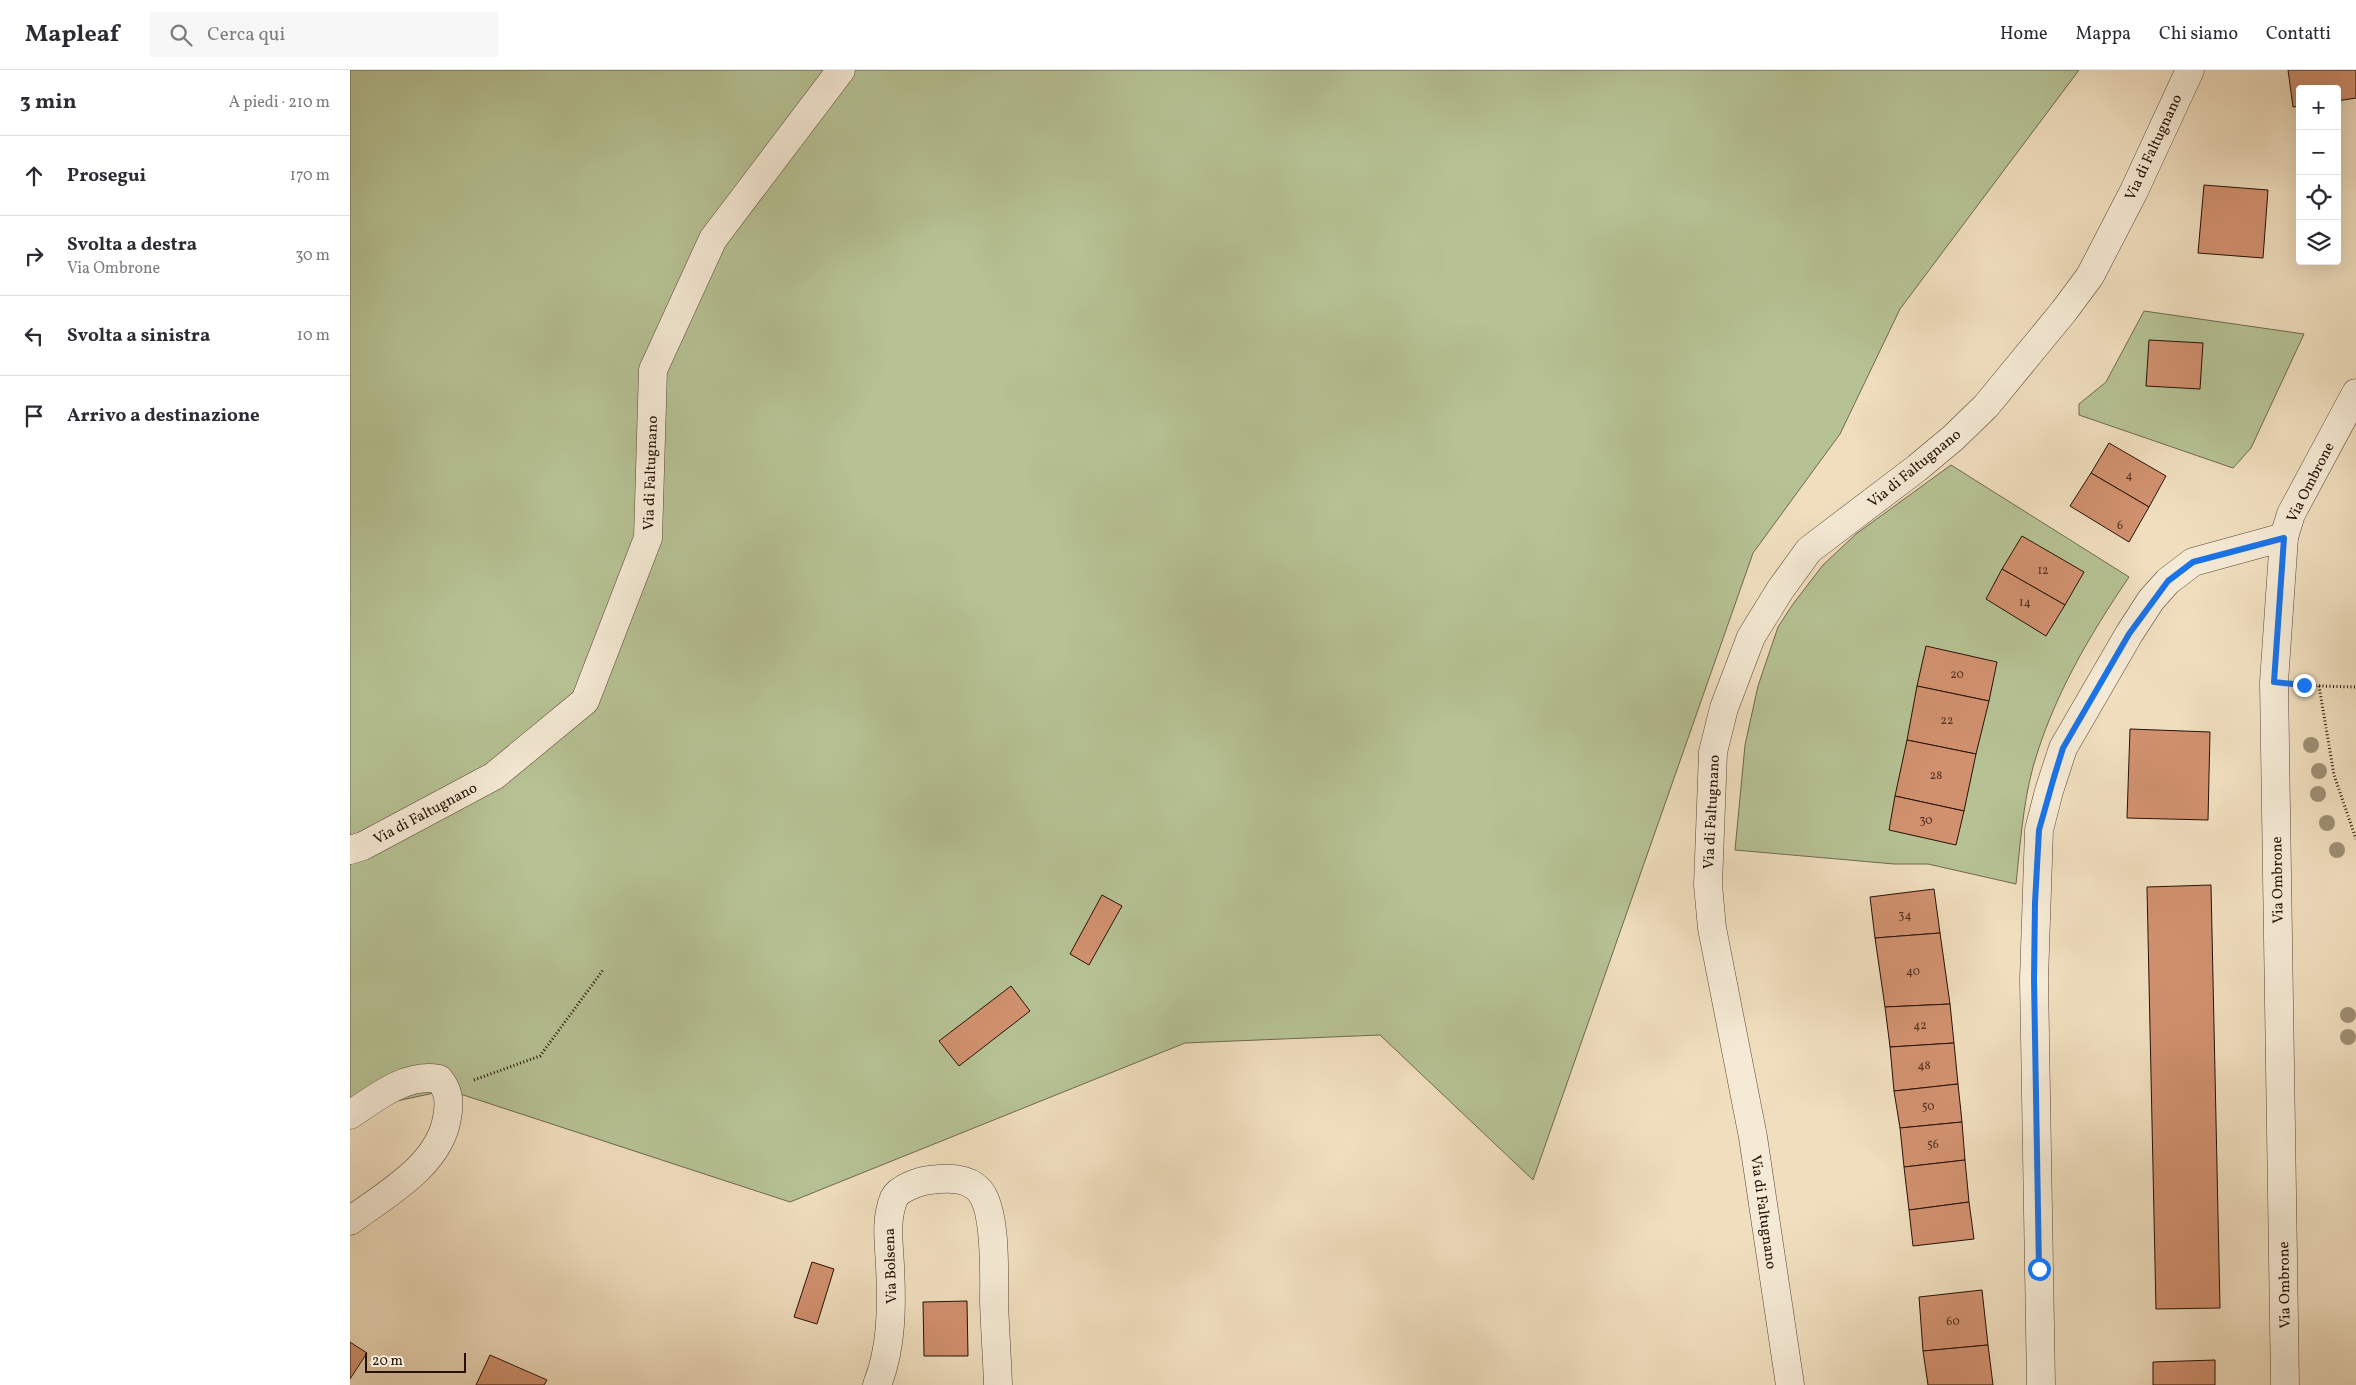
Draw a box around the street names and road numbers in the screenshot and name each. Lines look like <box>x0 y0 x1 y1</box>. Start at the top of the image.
street label: Via di Faltugnano <box>2121 91 2188 204</box>
street label: Via di Faltugnano <box>639 415 664 531</box>
street label: Via di Faltugnano <box>1864 425 1966 513</box>
street label: Via Ombrone <box>2282 439 2341 526</box>
street label: Via di Faltugnano <box>1699 754 1726 870</box>
street label: Via di Faltugnano <box>370 778 481 851</box>
street label: Via Ombrone <box>2267 836 2290 924</box>
street label: Via di Faltugnano <box>1744 1154 1781 1271</box>
street label: Via Bolsena <box>880 1228 903 1304</box>
street label: Via Ombrone <box>2274 1241 2297 1329</box>

